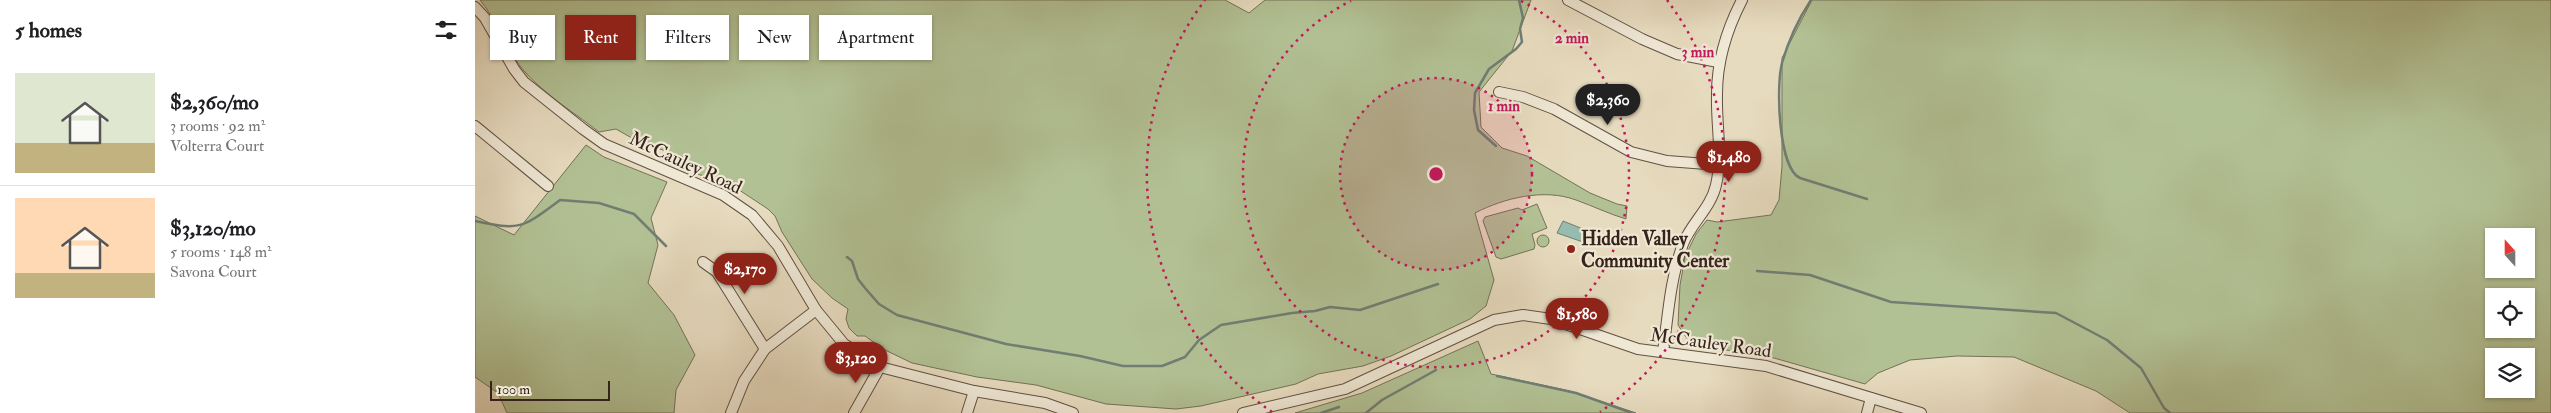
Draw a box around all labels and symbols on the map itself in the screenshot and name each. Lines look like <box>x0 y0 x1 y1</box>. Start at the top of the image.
text: 2 min <box>1555 29 1589 48</box>
text: 3 min <box>1682 43 1714 62</box>
pin: $2,360 <box>1567 84 1649 126</box>
text: 1 min <box>1488 97 1520 116</box>
street label: McCauley Road <box>625 126 747 200</box>
pin: $1,480 <box>1688 140 1770 183</box>
centre of rings <box>1427 165 1445 183</box>
place label: Hidden Valley Community Center <box>1581 227 1730 274</box>
north arrow <box>2485 228 2535 278</box>
marker: Hidden Valley Community Center <box>1565 243 1577 255</box>
pin: $2,170 <box>704 252 786 295</box>
pin: $1,580 <box>1536 298 1618 340</box>
street label: McCauley Road <box>1649 323 1774 363</box>
pin: $3,120 <box>815 342 897 384</box>
scale bar <box>490 378 610 401</box>

